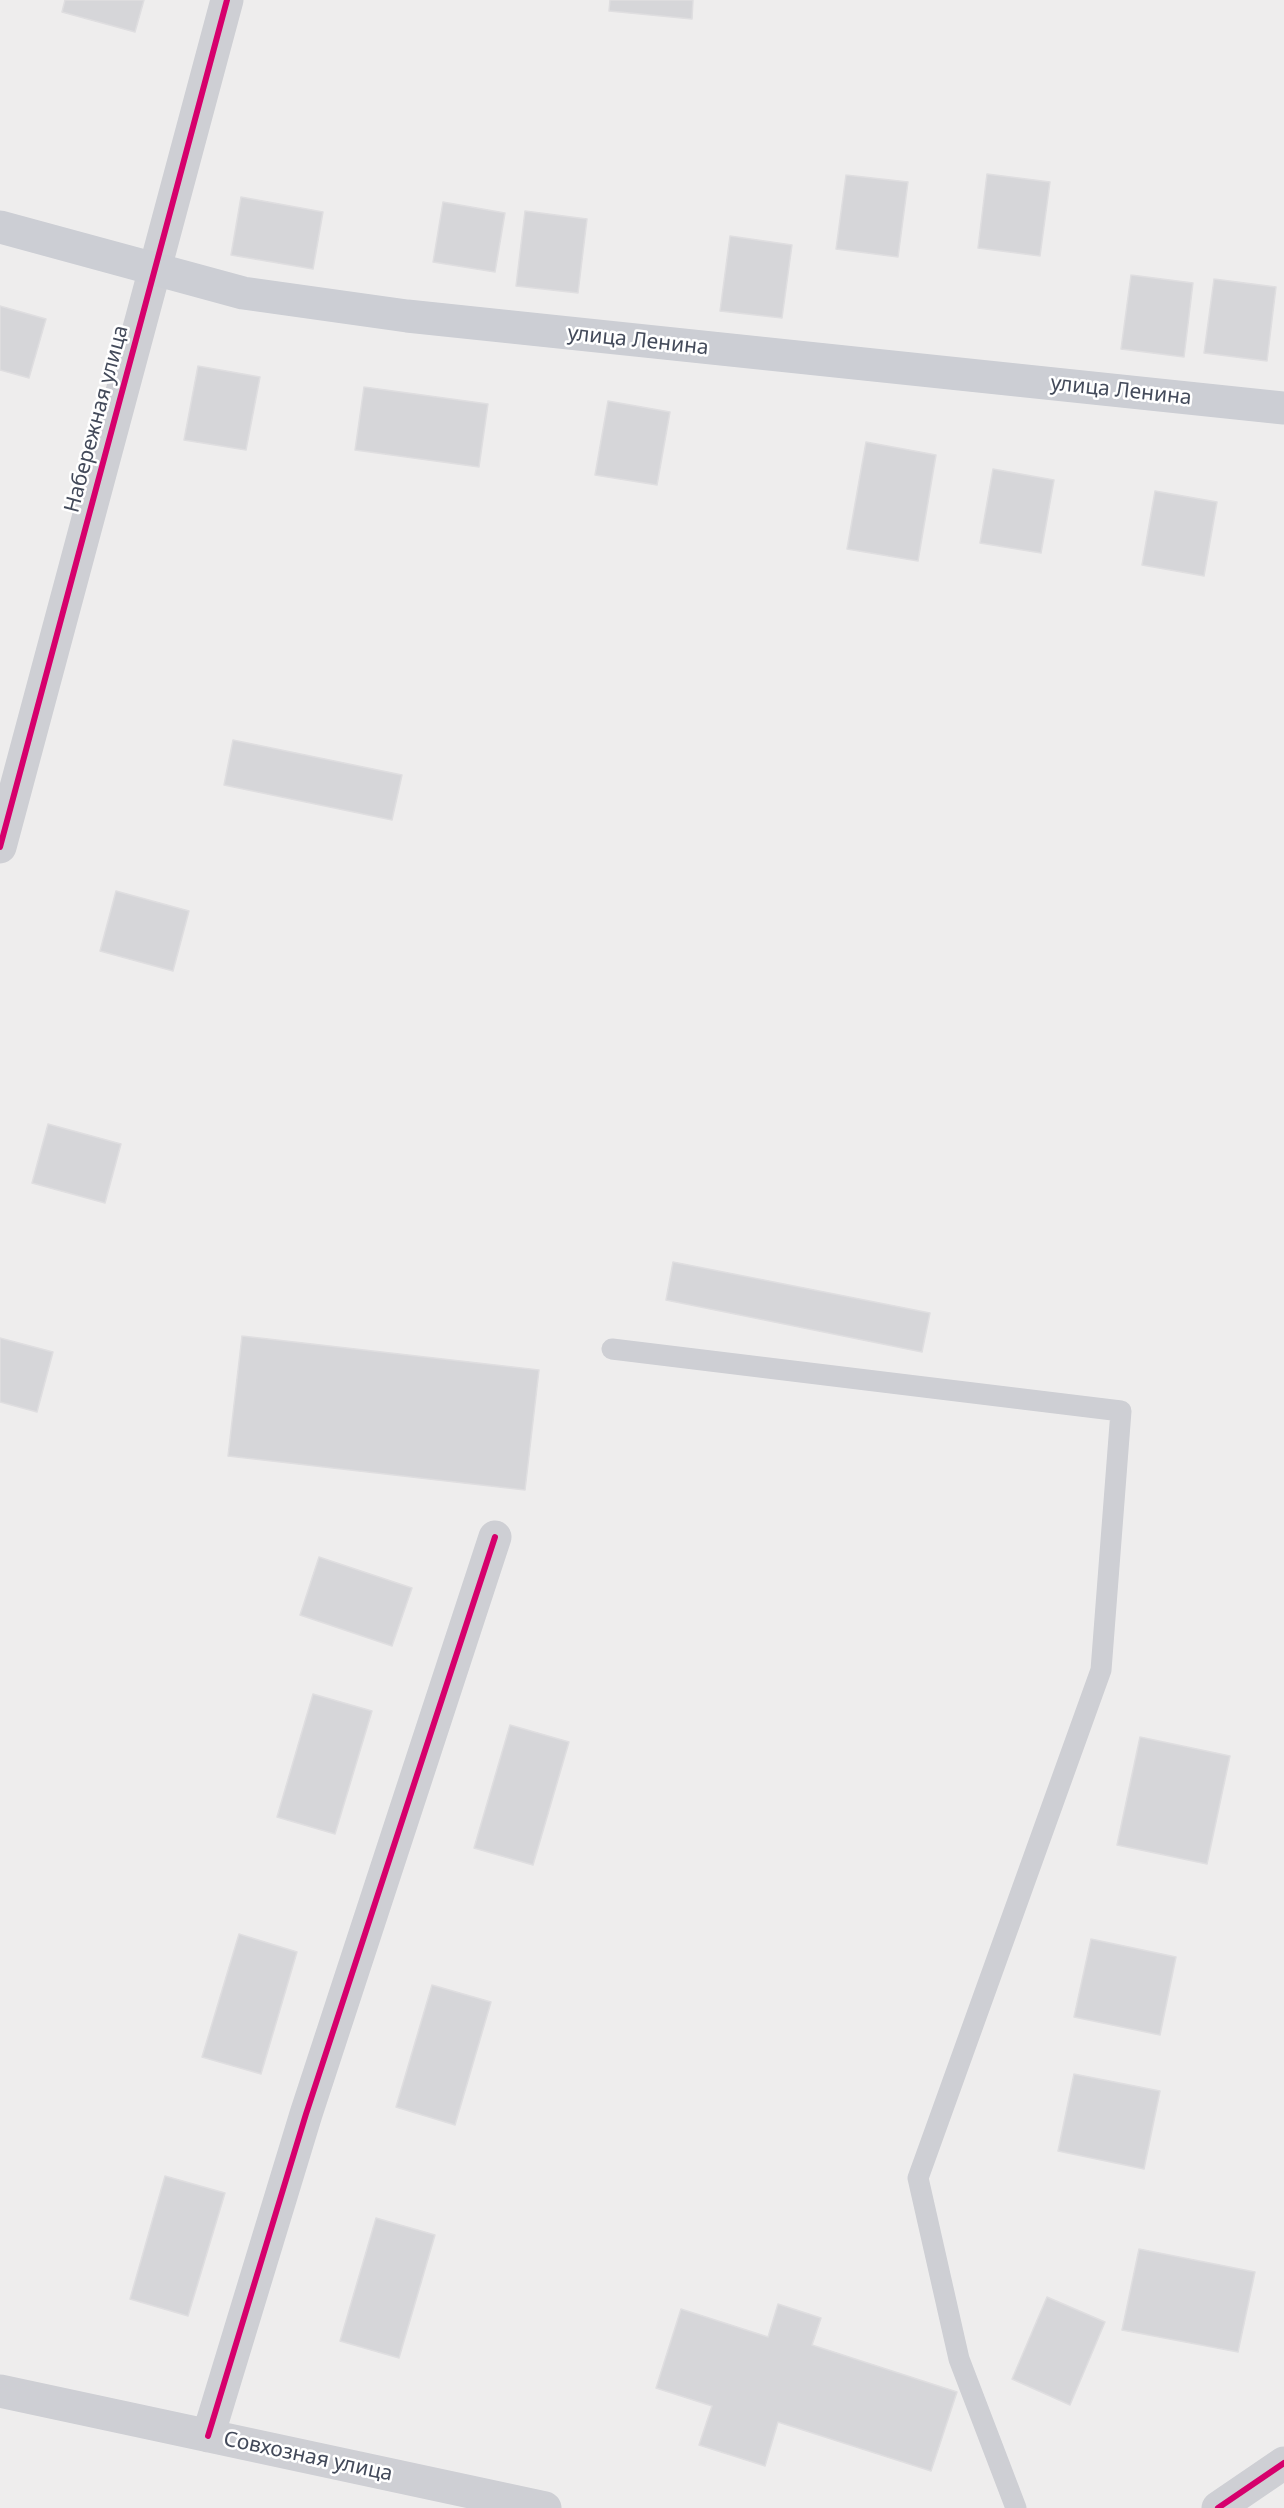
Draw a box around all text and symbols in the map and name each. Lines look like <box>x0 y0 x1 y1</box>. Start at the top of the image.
street label: улица Ленина <box>566 321 710 361</box>
street label: Набережная улица <box>60 323 134 515</box>
street label: улица Ленина <box>1049 371 1193 411</box>
street label: Совхозная улица <box>221 2427 395 2487</box>

